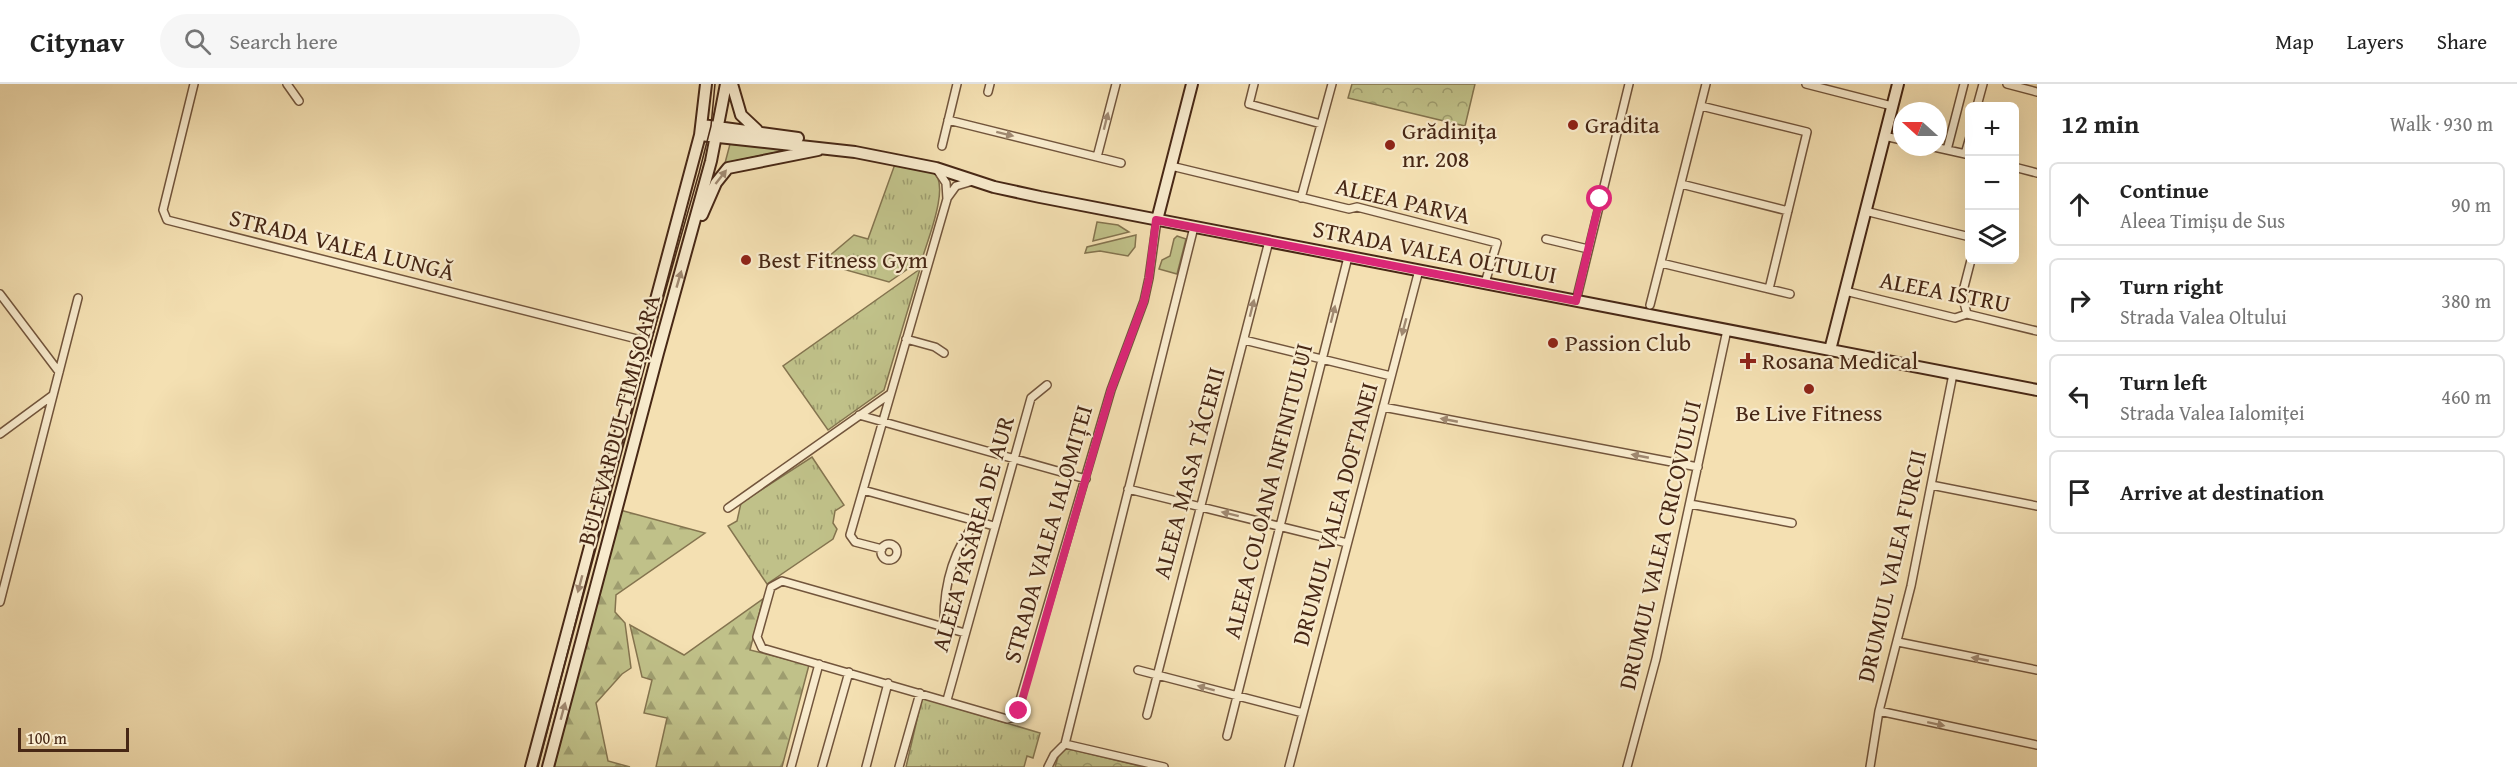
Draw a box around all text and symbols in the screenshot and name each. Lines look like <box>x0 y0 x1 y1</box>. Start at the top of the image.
search box <box>160 14 580 68</box>
text: Citynav <box>30 21 124 62</box>
icon: search <box>181 25 214 58</box>
text: Search here <box>229 25 338 57</box>
text: Map <box>2275 26 2314 57</box>
text: Layers <box>2347 26 2404 57</box>
text: Share <box>2437 26 2487 57</box>
north arrow <box>1893 102 1947 156</box>
map controls <box>1965 102 2019 264</box>
button: + <box>1965 102 2019 156</box>
text: 12 min <box>2061 104 2139 143</box>
place label: Gradita <box>1585 107 1660 142</box>
text: Walk · 930 m <box>2390 109 2493 138</box>
one-way arrow <box>1102 111 1112 130</box>
place label: Grădinița nr. 208 <box>1402 113 1498 176</box>
marker: Gradita <box>1566 118 1580 132</box>
one-way arrow <box>996 130 1014 139</box>
marker: Grădinița nr. 208 <box>1383 138 1397 152</box>
button: − <box>1965 156 2019 210</box>
street label: ALEEA PARVA <box>1332 168 1474 233</box>
one-way arrow <box>715 169 727 185</box>
text: Continue <box>2120 174 2209 206</box>
route start <box>1586 185 1612 211</box>
icon: ahead <box>2063 188 2096 221</box>
text: 90 m <box>2451 190 2491 219</box>
street label: STRADA VALEA LUNGĂ <box>226 200 459 290</box>
text: Aleea Timișu de Sus <box>2120 206 2285 235</box>
button: layers <box>1965 210 2019 264</box>
street label: STRADA VALEA OLTULUI <box>1310 211 1560 292</box>
place label: Best Fitness Gym <box>758 242 928 277</box>
marker: Best Fitness Gym <box>739 253 753 267</box>
street label: ALEEA ISTRU <box>1877 262 2014 321</box>
one-way arrow <box>675 270 684 288</box>
text: Turn right <box>2120 270 2223 302</box>
icon: right <box>2063 284 2096 317</box>
text: 380 m <box>2441 286 2491 315</box>
street label: BULEVARDUL TIMIȘOARA <box>568 290 669 549</box>
one-way arrow <box>1248 299 1258 317</box>
text: Strada Valea Oltului <box>2120 302 2287 331</box>
one-way arrow <box>1329 305 1339 323</box>
one-way arrow <box>1399 318 1409 336</box>
place label: Passion Club <box>1565 325 1691 360</box>
marker: Passion Club <box>1546 336 1560 350</box>
street label: ALEEA COLOANA INFINITULUI <box>1214 340 1321 642</box>
place label: Rosana Medical <box>1762 343 1919 378</box>
marker: Rosana Medical <box>1739 352 1757 370</box>
street label: ALEEA MASA TĂCERII <box>1143 363 1234 583</box>
text: Turn left <box>2120 366 2207 398</box>
street label: DRUMUL VALEA DOFTANEI <box>1283 378 1386 649</box>
icon: left <box>2063 380 2096 413</box>
marker: Be Live Fitness <box>1802 382 1816 396</box>
text: 460 m <box>2441 382 2491 411</box>
place label: Be Live Fitness <box>1735 395 1883 430</box>
street label: DRUMUL VALEA CRICOVULUI <box>1609 397 1710 693</box>
text: Strada Valea Ialomiței <box>2120 398 2305 427</box>
street label: STRADA VALEA IALOMIȚEI <box>994 401 1101 667</box>
street label: ALEEA PASĂREA DE AUR <box>922 412 1023 656</box>
one-way arrow <box>1439 415 1458 424</box>
street label: DRUMUL VALEA FURCII <box>1848 446 1935 685</box>
one-way arrow <box>1631 451 1650 460</box>
icon: arrive <box>2063 476 2096 509</box>
text: Arrive at destination <box>2120 476 2324 508</box>
one-way arrow <box>1220 508 1239 518</box>
one-way arrow <box>575 575 585 593</box>
one-way arrow <box>1970 653 1989 663</box>
one-way arrow <box>1197 683 1215 693</box>
route end <box>1005 697 1031 723</box>
one-way arrow <box>559 701 569 720</box>
one-way arrow <box>1927 720 1946 729</box>
scale bar <box>18 725 129 752</box>
text: 100 m <box>27 726 67 750</box>

